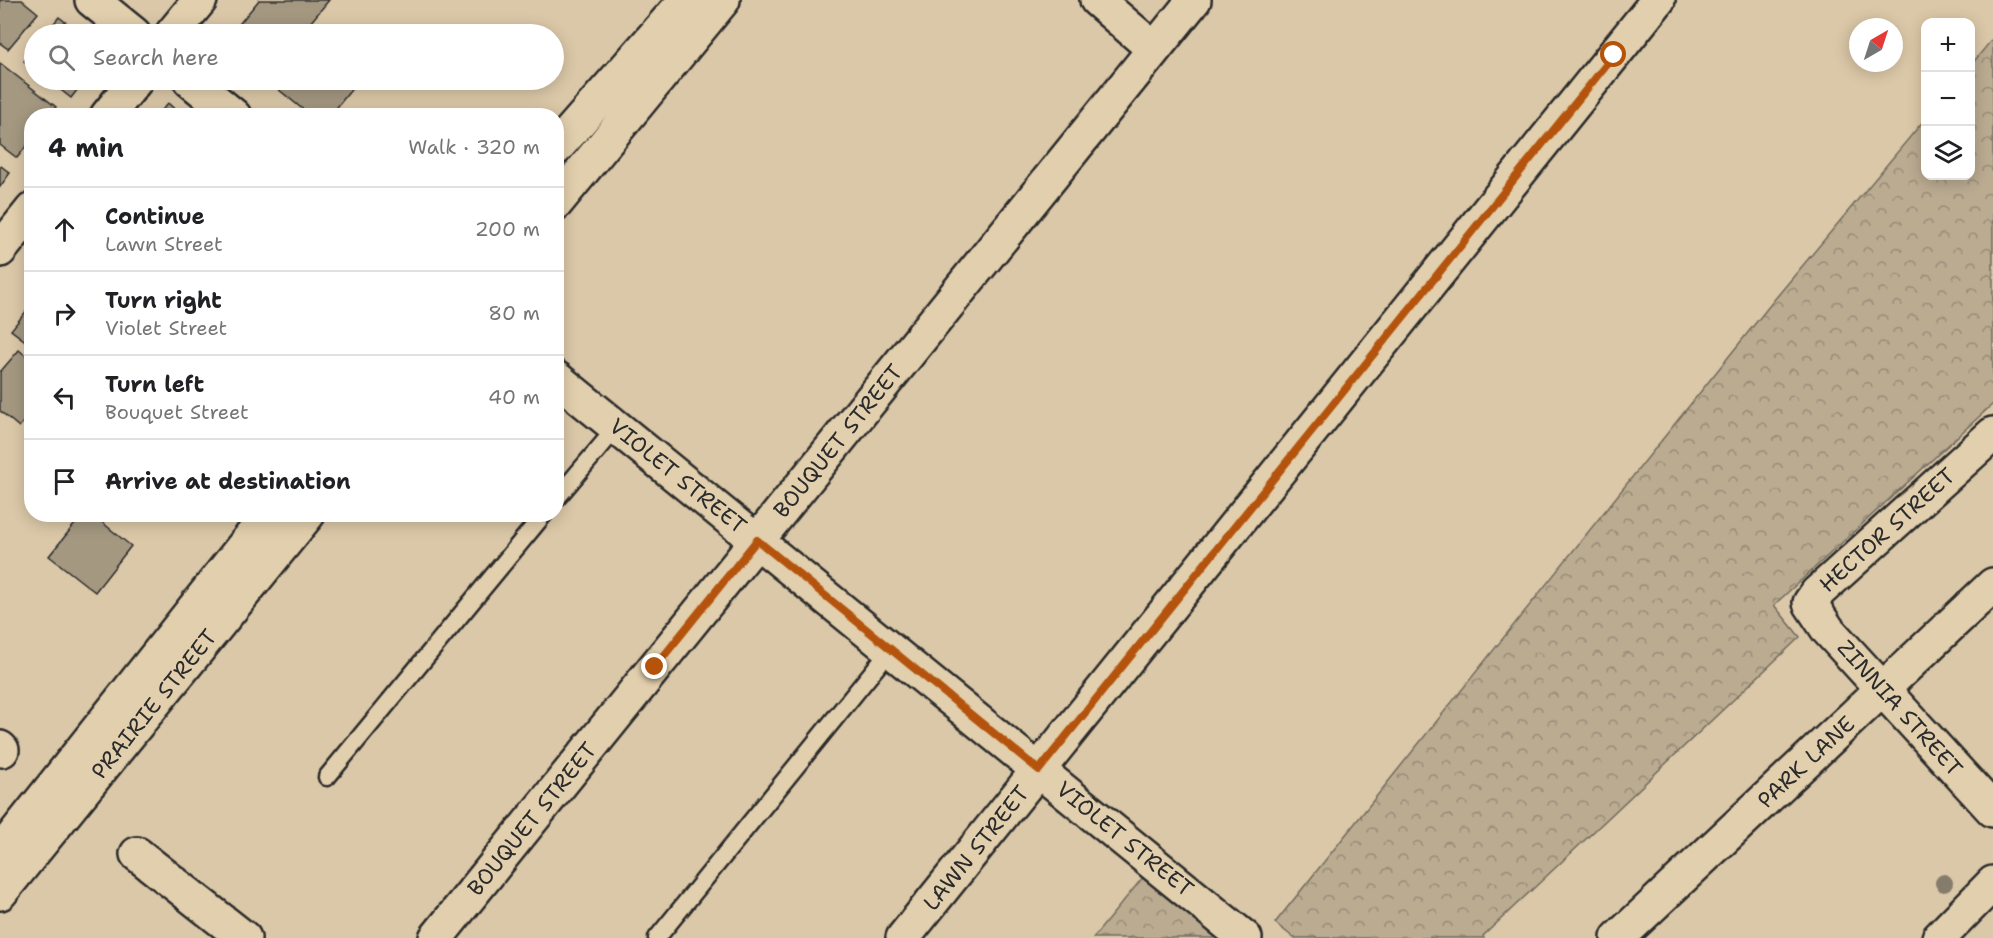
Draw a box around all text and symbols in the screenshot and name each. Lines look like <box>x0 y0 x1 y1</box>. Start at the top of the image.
north arrow <box>1849 18 1903 72</box>
map controls <box>1921 18 1975 180</box>
button: + <box>1921 18 1975 72</box>
search box <box>24 24 564 90</box>
icon: search <box>45 41 78 74</box>
route start <box>1600 41 1626 67</box>
text: Search here <box>93 43 219 72</box>
button: − <box>1921 72 1975 126</box>
button: layers <box>1921 126 1975 180</box>
text: 4 min <box>48 130 124 165</box>
text: Walk · 320 m <box>408 134 540 160</box>
text: Continue <box>105 202 205 231</box>
icon: ahead <box>48 213 81 246</box>
text: 200 m <box>475 216 540 242</box>
text: Lawn Street <box>105 231 223 257</box>
text: Turn right <box>105 286 222 315</box>
icon: right <box>48 297 81 330</box>
text: 80 m <box>488 300 540 326</box>
text: Violet Street <box>105 315 227 341</box>
street label: BOUQUET STREET <box>767 358 909 524</box>
text: Turn left <box>105 370 204 399</box>
icon: left <box>48 381 81 414</box>
text: 40 m <box>488 384 540 410</box>
text: Bouquet Street <box>105 399 249 425</box>
street label: VIOLET STREET <box>603 412 753 541</box>
street label: HECTOR STREET <box>1813 461 1961 599</box>
icon: arrive <box>48 465 81 498</box>
text: Arrive at destination <box>105 467 351 496</box>
street label: PRAIRIE STREET <box>85 623 224 785</box>
street label: ZINNIA STREET <box>1831 634 1969 783</box>
route end <box>641 653 667 679</box>
street label: PARK LANE <box>1751 709 1861 815</box>
street label: BOUQUET STREET <box>461 736 603 902</box>
street label: VIOLET STREET <box>1050 775 1200 904</box>
street label: LAWN STREET <box>917 779 1036 917</box>

